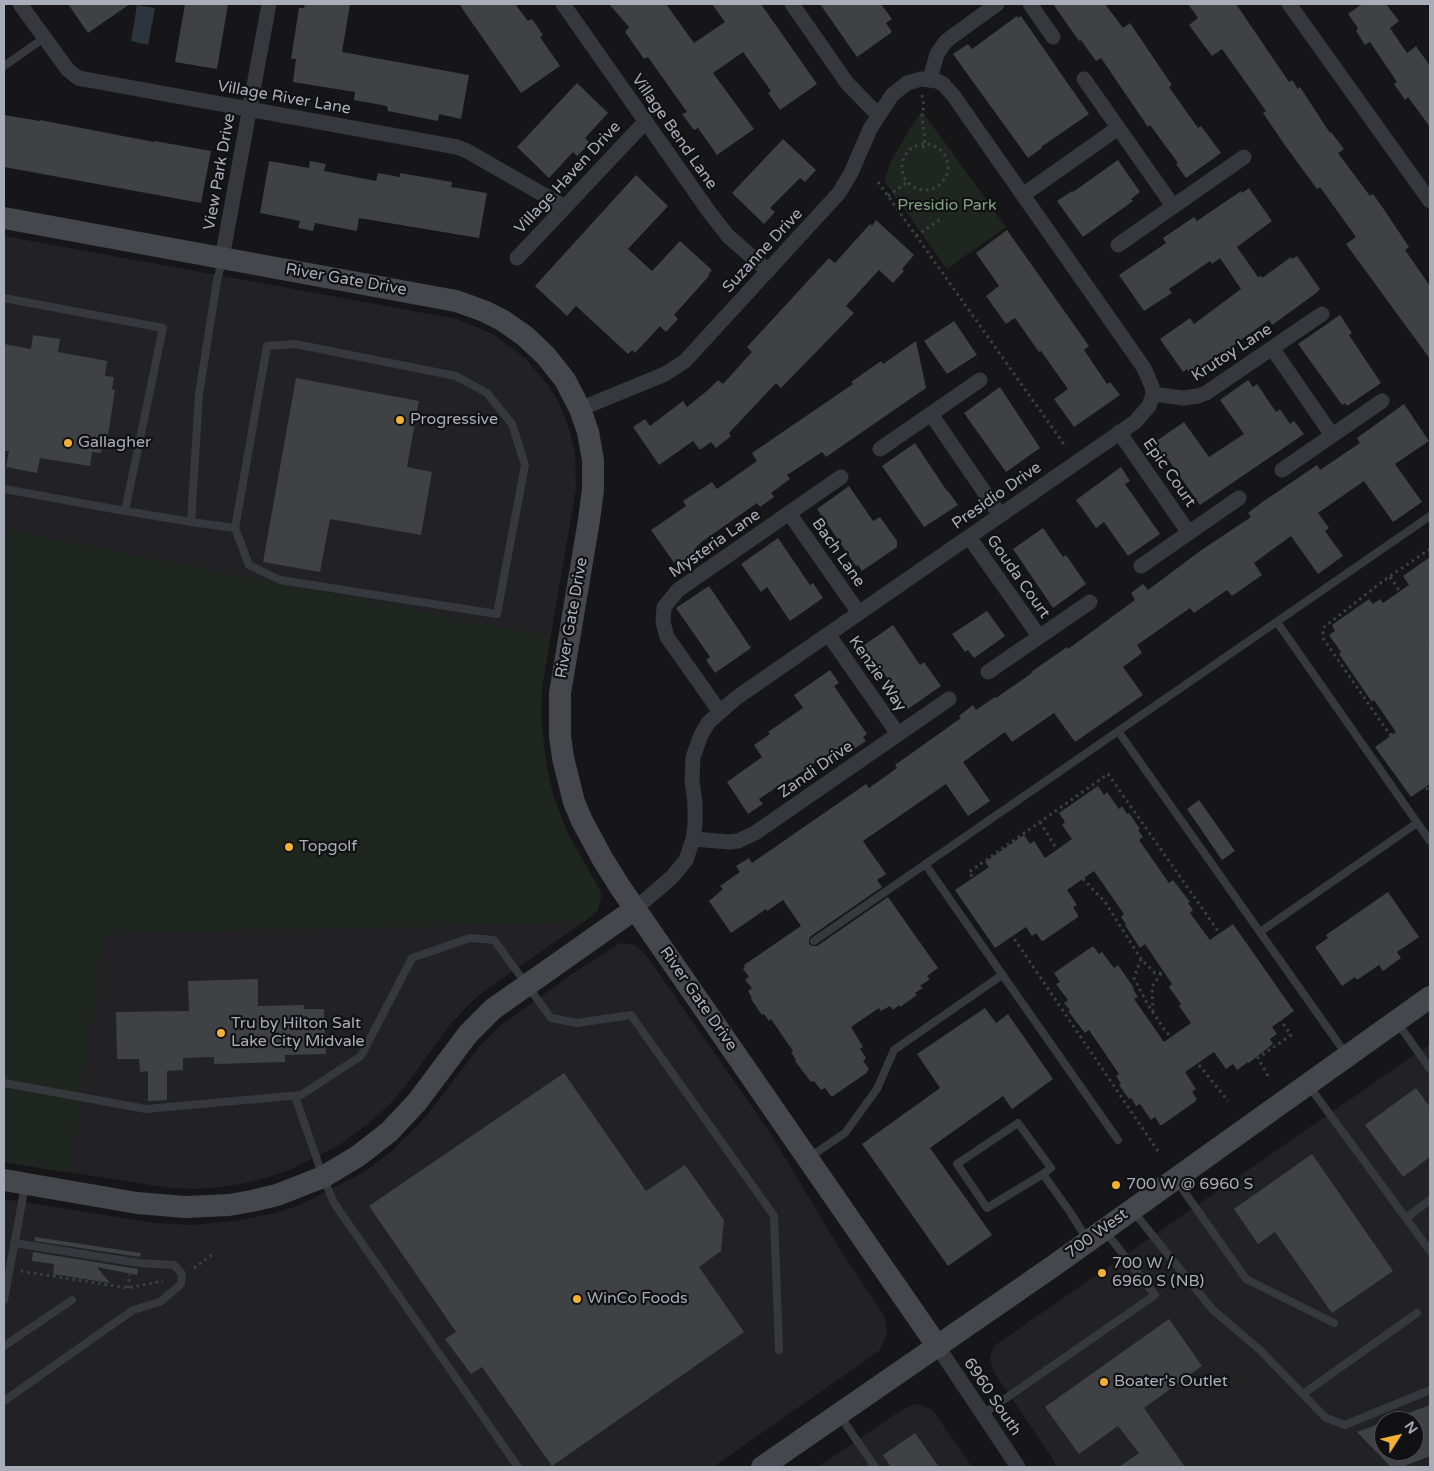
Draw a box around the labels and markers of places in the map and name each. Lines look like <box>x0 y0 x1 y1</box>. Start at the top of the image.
place label: Progressive <box>410 410 498 430</box>
marker: Progressive <box>394 414 406 426</box>
place label: Gallagher <box>78 433 151 453</box>
marker: Gallagher <box>62 437 74 449</box>
place label: Topgolf <box>299 837 357 857</box>
marker: Topgolf <box>283 841 295 853</box>
place label: Tru by Hilton Salt Lake City Midvale <box>231 1014 365 1052</box>
marker: Tru by Hilton Salt Lake City Midvale <box>215 1027 227 1039</box>
place label: 700 W @ 6960 S <box>1126 1175 1253 1195</box>
marker: 700 W @ 6960 S <box>1110 1179 1122 1191</box>
place label: 700 W / 6960 S (NB) <box>1112 1254 1204 1292</box>
marker: 700 W / 6960 S (NB) <box>1096 1267 1108 1279</box>
place label: WinCo Foods <box>587 1289 688 1309</box>
marker: WinCo Foods <box>571 1293 583 1305</box>
place label: Boater's Outlet <box>1114 1372 1228 1392</box>
marker: Boater's Outlet <box>1098 1376 1110 1388</box>

